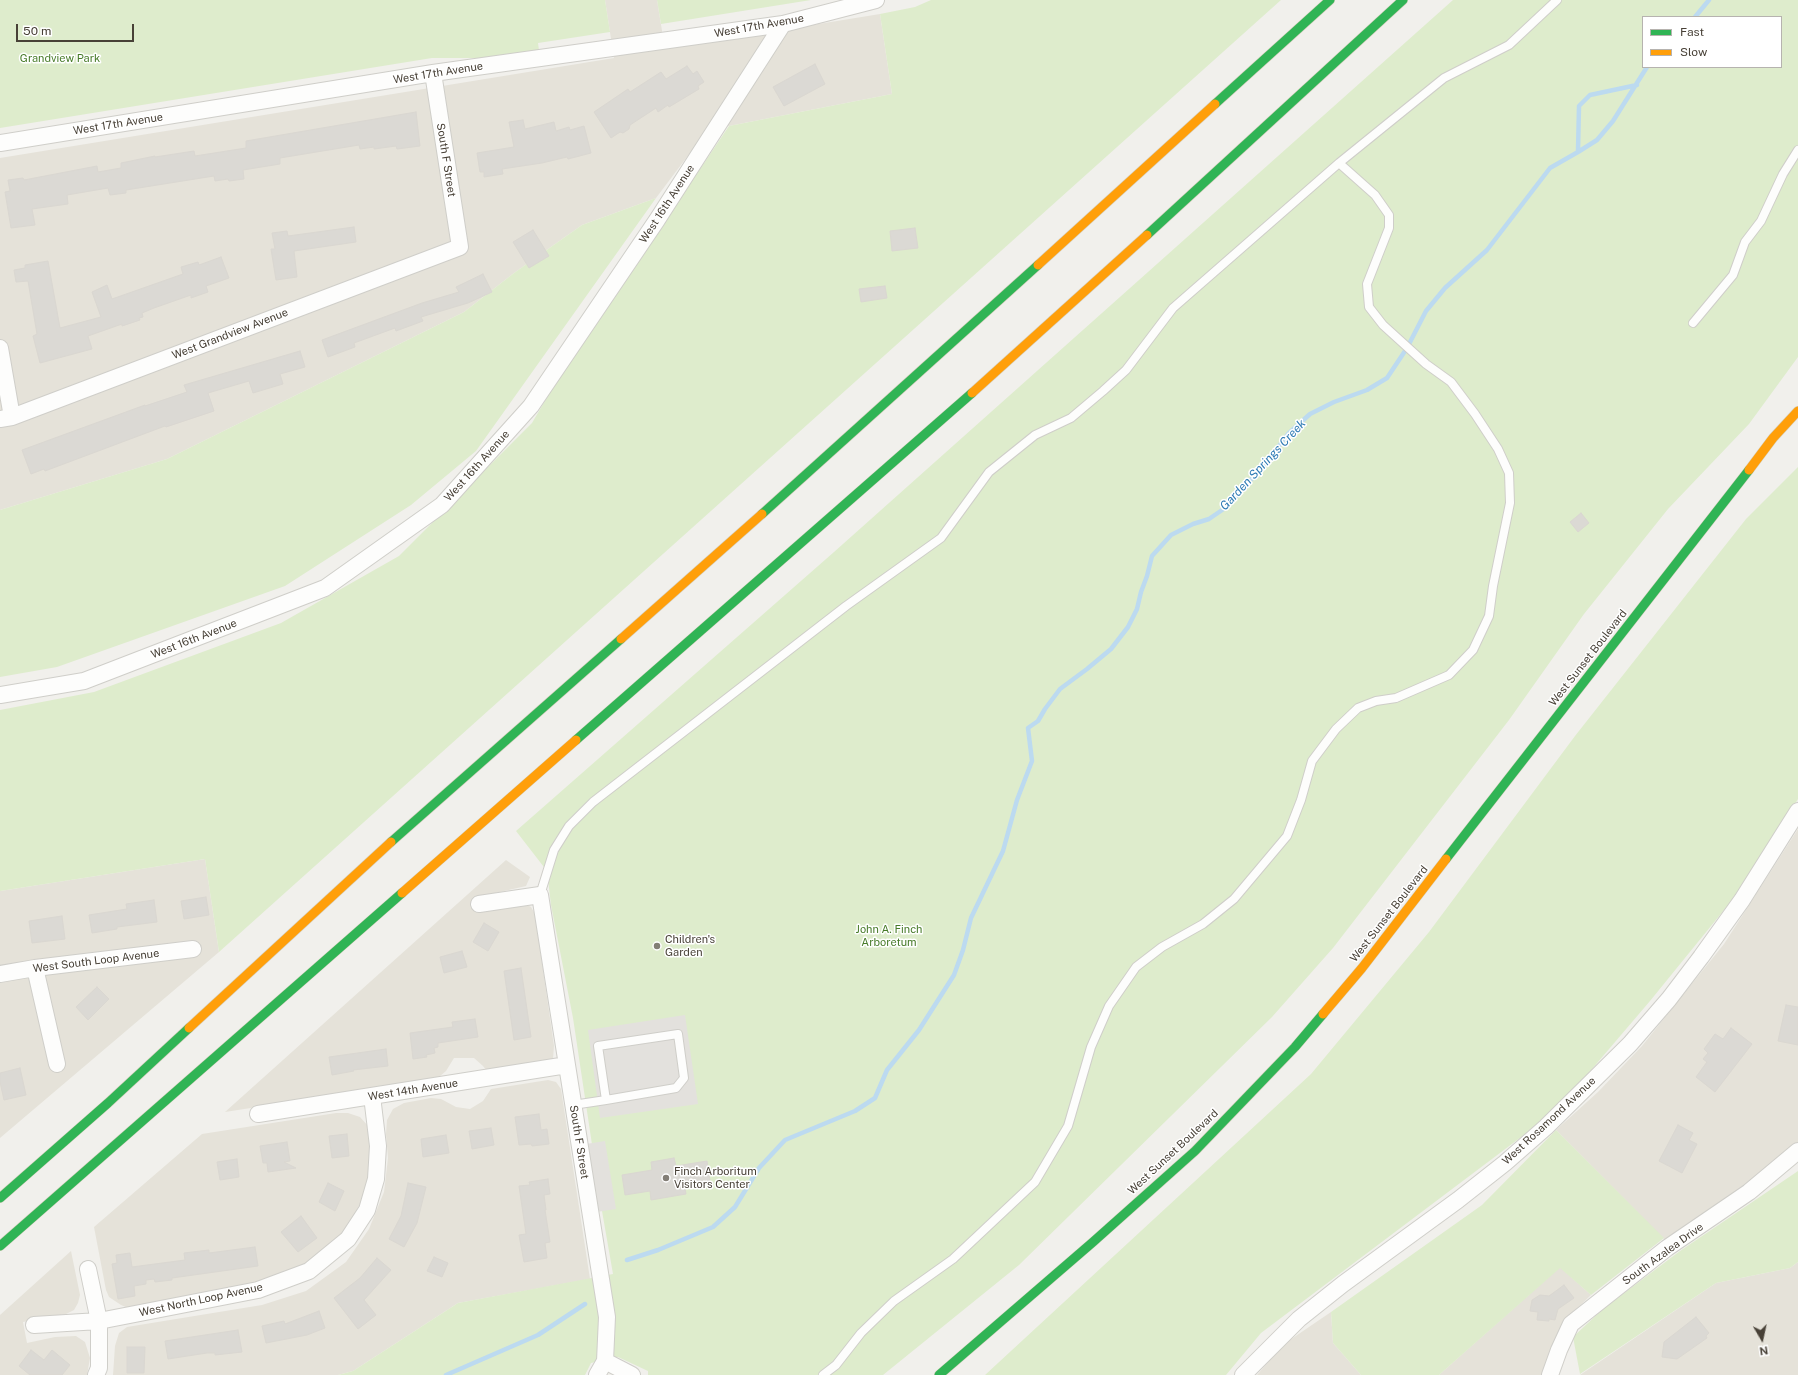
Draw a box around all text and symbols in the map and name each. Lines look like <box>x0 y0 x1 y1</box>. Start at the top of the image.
street label: West 17th Avenue <box>713 12 805 40</box>
scale bar <box>18 16 136 42</box>
legend <box>1642 16 1782 68</box>
text: 50 m <box>23 24 51 38</box>
text: Fast <box>1680 25 1704 39</box>
text: Slow <box>1680 45 1707 59</box>
park label: Grandview Park <box>20 52 100 66</box>
street label: West 17th Avenue <box>392 59 484 87</box>
street label: West 17th Avenue <box>72 110 164 138</box>
street label: South F Street <box>434 122 458 198</box>
street label: West 16th Avenue <box>637 162 697 246</box>
street label: West Grandview Avenue <box>170 306 290 362</box>
water label: Garden Springs Creek <box>1217 417 1309 513</box>
street label: West 16th Avenue <box>442 428 512 504</box>
street label: West Sunset Boulevard <box>1546 607 1630 709</box>
street label: West 16th Avenue <box>149 617 239 661</box>
street label: West Sunset Boulevard <box>1347 863 1431 965</box>
park label: John A. Finch Arboretum <box>856 923 922 949</box>
place label: Children's Garden <box>665 933 715 959</box>
marker: Children's Garden <box>652 941 662 951</box>
street label: West South Loop Avenue <box>32 947 160 975</box>
street label: West Rosamond Avenue <box>1500 1074 1598 1168</box>
street label: West 14th Avenue <box>367 1076 459 1104</box>
street label: South F Street <box>567 1104 591 1180</box>
street label: West Sunset Boulevard <box>1125 1107 1221 1197</box>
place label: Finch Arboritum Visitors Center <box>674 1165 757 1191</box>
marker: Finch Arboritum Visitors Center <box>661 1173 671 1183</box>
street label: South Azalea Drive <box>1620 1220 1706 1288</box>
street label: West North Loop Avenue <box>138 1280 264 1320</box>
north arrow <box>1742 1319 1782 1359</box>
text: N <box>1759 1344 1769 1357</box>

